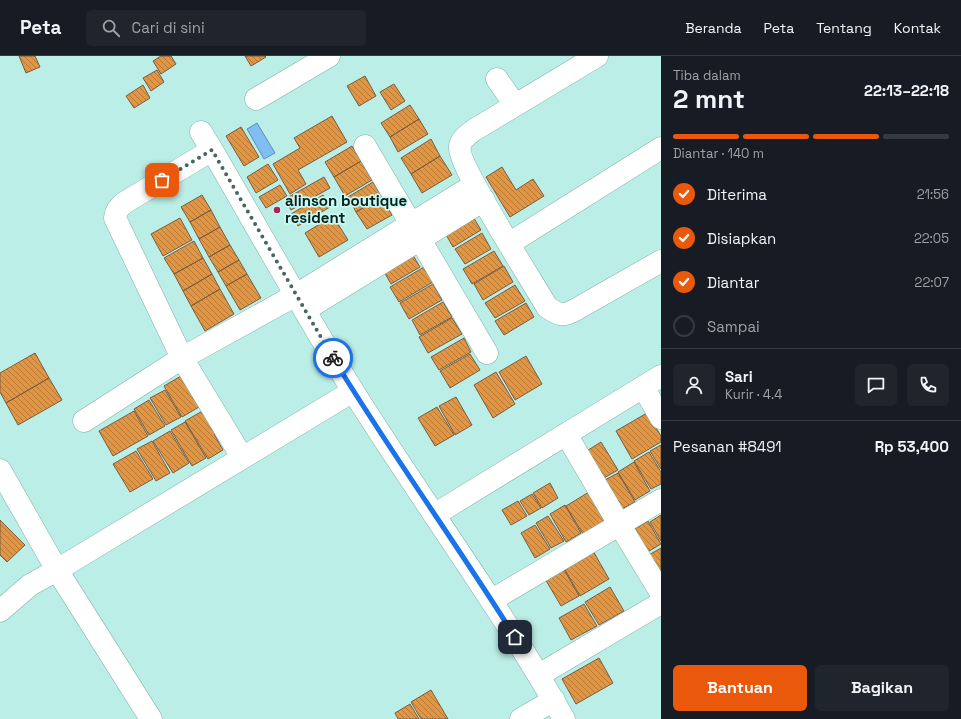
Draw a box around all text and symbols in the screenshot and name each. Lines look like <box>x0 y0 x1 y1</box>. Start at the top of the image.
search box <box>86 10 366 46</box>
text: Peta <box>20 15 62 40</box>
icon: search <box>100 17 122 39</box>
text: Cari di sini <box>132 18 205 37</box>
text: Beranda <box>685 19 742 37</box>
text: Peta <box>764 19 794 37</box>
text: Tentang <box>816 19 872 37</box>
text: Kontak <box>894 19 941 37</box>
text: Tiba dalam <box>673 67 741 84</box>
text: 22:13–22:18 <box>864 81 949 100</box>
text: 2 mnt <box>673 82 745 116</box>
text: Diantar · 140 m <box>673 145 764 162</box>
pin <box>145 163 179 197</box>
icon: bag <box>151 169 173 191</box>
icon: check <box>673 183 695 205</box>
text: Diterima <box>707 185 767 204</box>
text: 21:56 <box>917 186 949 203</box>
place label: alinson boutique resident <box>285 191 408 227</box>
marker: alinson boutique resident <box>272 205 282 215</box>
icon: check <box>673 227 695 249</box>
text: Disiapkan <box>707 229 776 248</box>
text: 22:05 <box>914 230 949 247</box>
icon: check <box>673 271 695 293</box>
text: Diantar <box>707 273 759 292</box>
text: 22:07 <box>915 274 949 291</box>
text: Sampai <box>707 317 760 336</box>
courier <box>313 338 353 378</box>
icon: bike <box>322 347 344 369</box>
button: person <box>673 364 715 406</box>
button: chat <box>855 364 897 406</box>
button: phone <box>907 364 949 406</box>
text: Sari <box>725 367 753 386</box>
text: Kurir · 4.4 <box>725 386 782 403</box>
text: Pesanan #8491 <box>673 437 782 456</box>
text: Rp 53,400 <box>875 437 949 456</box>
pin <box>498 620 532 654</box>
icon: home <box>504 626 526 648</box>
button: Bantuan <box>673 665 807 711</box>
button: Bagikan <box>815 665 949 711</box>

